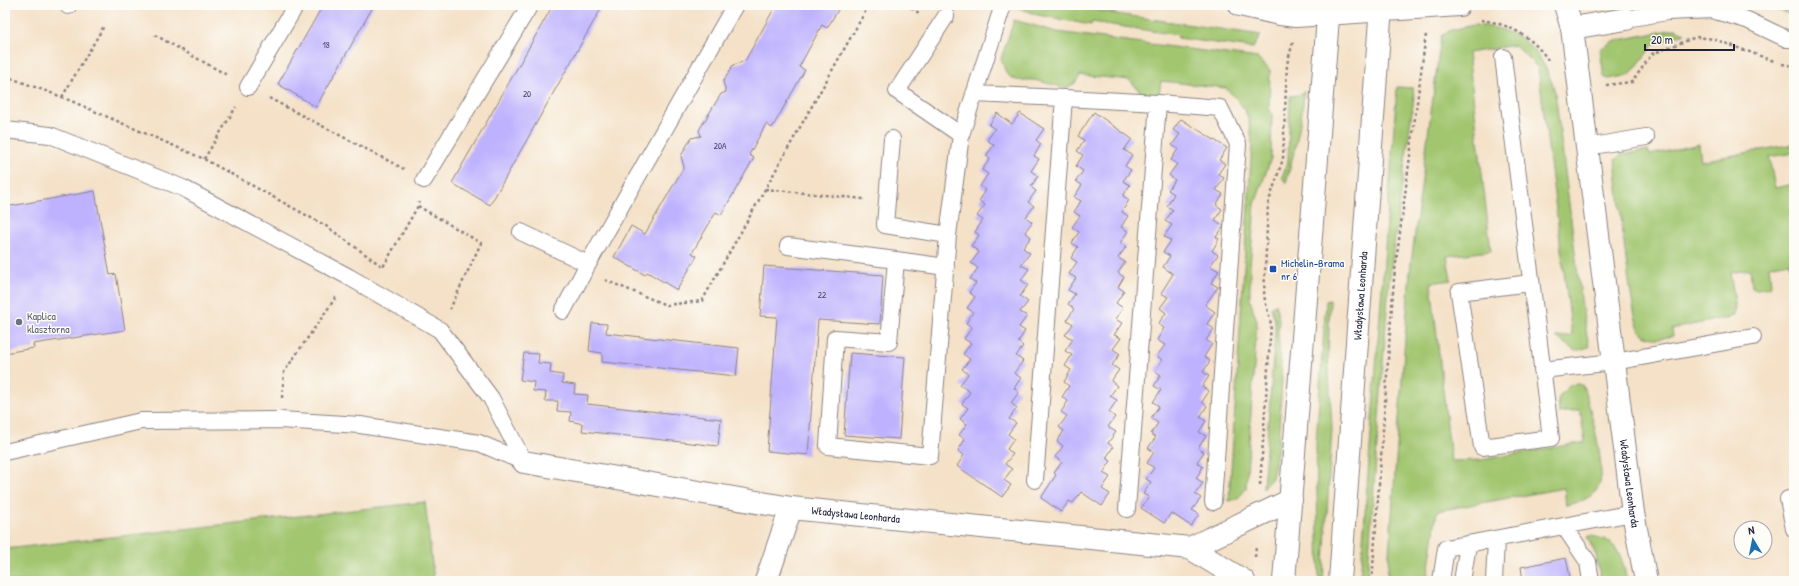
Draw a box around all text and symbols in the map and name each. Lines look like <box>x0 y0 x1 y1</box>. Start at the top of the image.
scale bar <box>1645 26 1734 52</box>
text: 20 m <box>1651 31 1673 48</box>
house number: 18 <box>322 39 330 51</box>
house number: 20 <box>523 88 531 100</box>
house number: 20A <box>714 140 727 152</box>
street label: Władysława Leonharda <box>1350 250 1370 340</box>
place label: Michelin-Brama nr 6 <box>1281 256 1345 283</box>
marker: Michelin-Brama nr 6 <box>1268 264 1278 274</box>
house number: 22 <box>818 289 827 301</box>
place label: Kaplica klasztorna <box>27 309 70 336</box>
marker: Kaplica klasztorna <box>14 317 24 327</box>
street label: Władysława Leonharda <box>1617 439 1643 529</box>
street label: Władysława Leonharda <box>811 503 901 526</box>
north arrow <box>1733 520 1773 560</box>
text: N <box>1747 523 1756 538</box>

